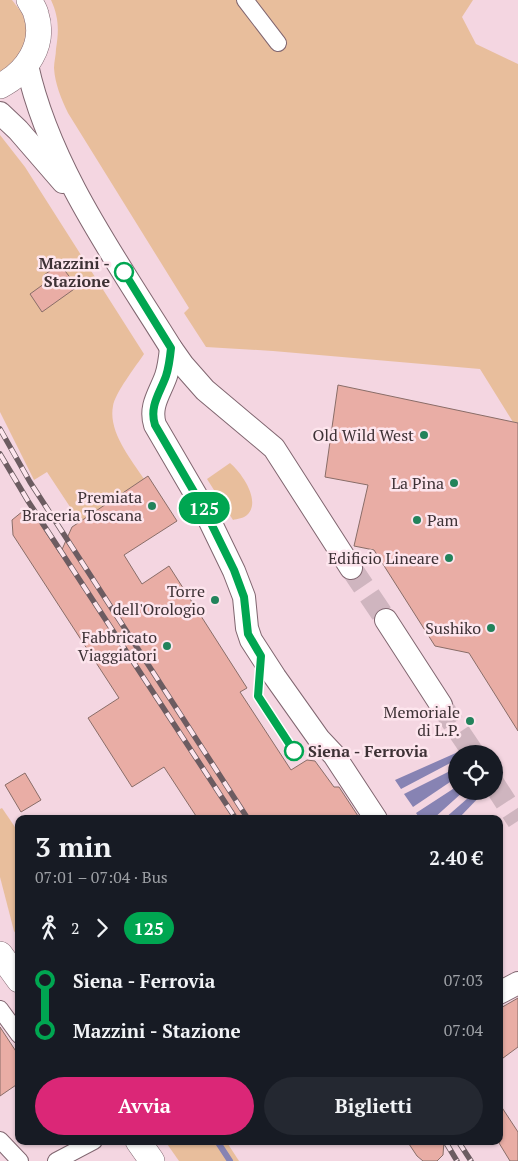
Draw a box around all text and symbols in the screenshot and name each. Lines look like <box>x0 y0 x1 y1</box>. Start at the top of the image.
place label: Mazzini - Stazione <box>39 252 110 292</box>
marker: Mazzini - Stazione <box>114 262 134 282</box>
place label: Old Wild West <box>312 424 414 446</box>
marker: Old Wild West <box>418 429 430 441</box>
place label: La Pina <box>391 472 444 494</box>
marker: La Pina <box>448 477 460 489</box>
place label: Premiata Braceria Toscana <box>22 486 142 526</box>
line badge: 125 <box>175 492 233 524</box>
text: 125 <box>189 496 219 520</box>
marker: Premiata Braceria Toscana <box>146 500 158 512</box>
place label: Pam <box>427 509 459 531</box>
marker: Pam <box>411 514 423 526</box>
place label: Edificio Lineare <box>328 547 439 569</box>
marker: Edificio Lineare <box>443 552 455 564</box>
place label: Torre dell'Orologio <box>113 580 205 620</box>
marker: Torre dell'Orologio <box>209 594 221 606</box>
place label: Sushiko <box>425 617 481 639</box>
marker: Sushiko <box>485 622 497 634</box>
place label: Fabbricato Viaggiatori <box>78 626 157 666</box>
marker: Fabbricato Viaggiatori <box>161 640 173 652</box>
place label: Memoriale di L.P. <box>384 701 460 741</box>
marker: Memoriale di L.P. <box>464 715 476 727</box>
place label: Siena - Ferrovia <box>308 740 428 762</box>
marker: Siena - Ferrovia <box>284 741 304 761</box>
map controls <box>448 745 503 800</box>
button: locate <box>448 745 503 800</box>
text: 3 min <box>35 828 112 865</box>
text: 2.40 € <box>429 845 483 870</box>
text: 07:01 – 07:04 · Bus <box>35 866 168 888</box>
icon: walk <box>35 914 63 942</box>
icon: forward <box>88 914 116 942</box>
text: 125 <box>134 916 164 940</box>
text: 2 <box>71 917 80 939</box>
text: Siena - Ferrovia <box>73 968 215 993</box>
text: 07:03 <box>444 969 483 991</box>
text: Mazzini - Stazione <box>73 1018 241 1043</box>
text: 07:04 <box>444 1019 483 1041</box>
button: Avvia <box>35 1077 254 1135</box>
button: Biglietti <box>264 1077 483 1135</box>

